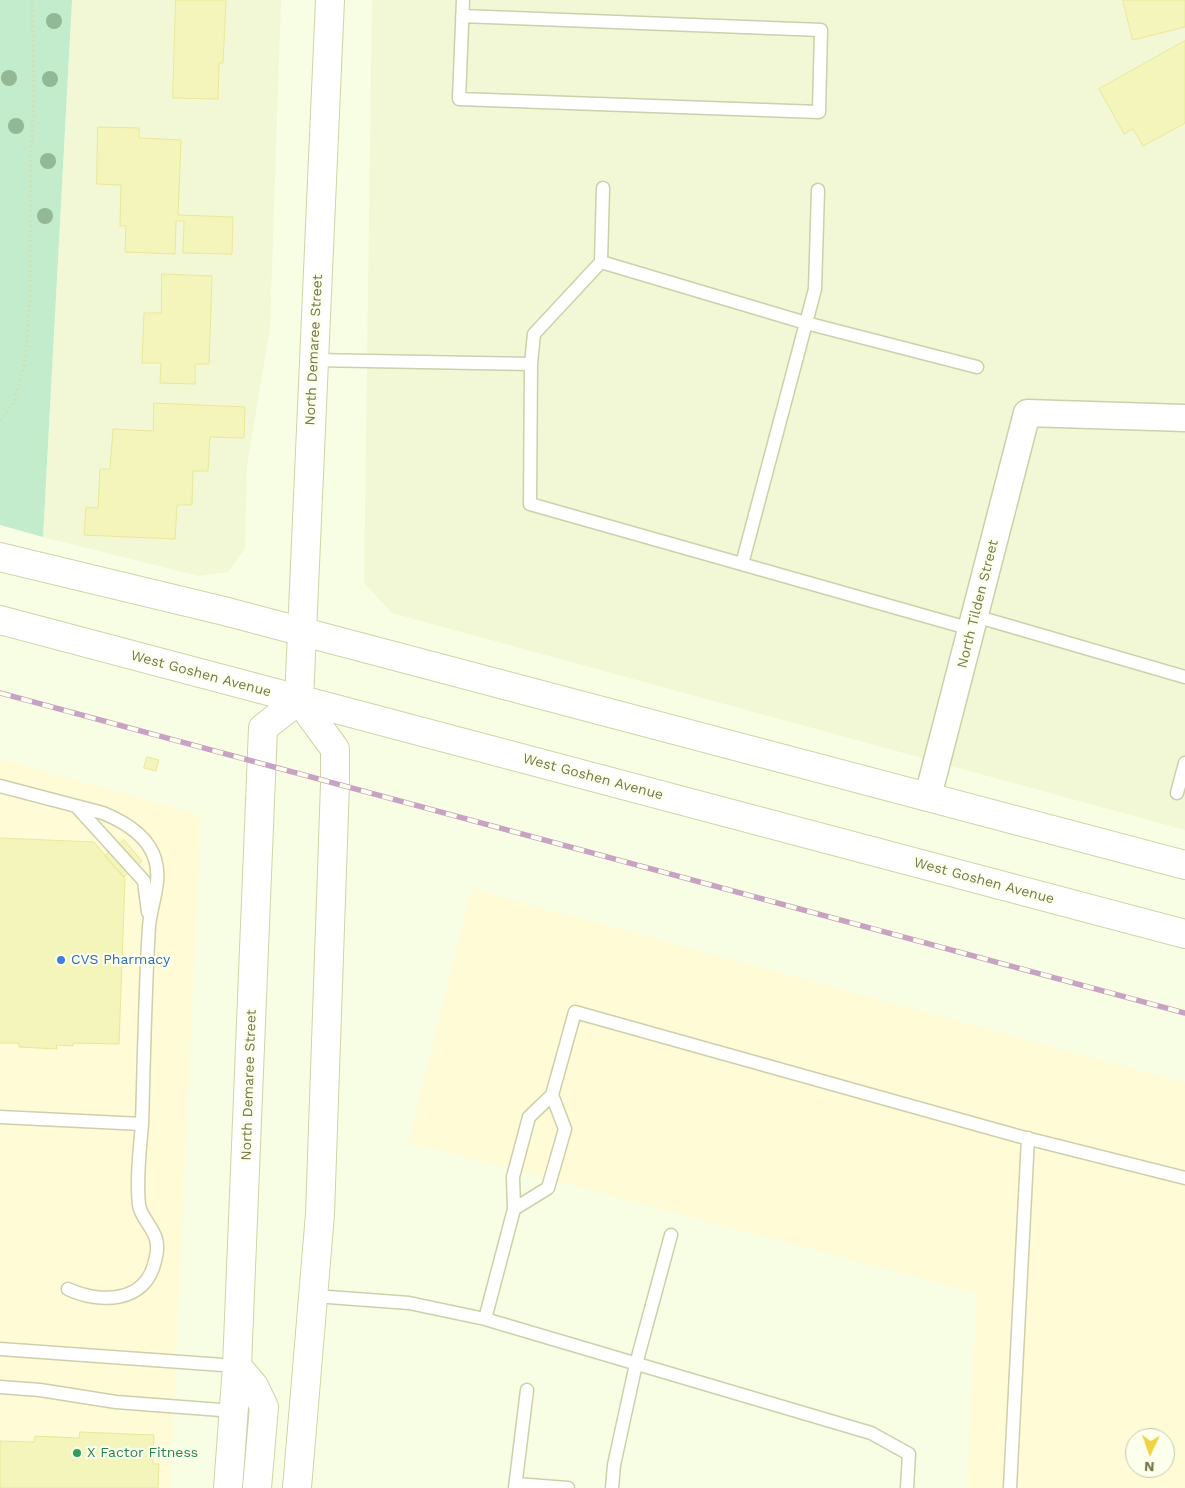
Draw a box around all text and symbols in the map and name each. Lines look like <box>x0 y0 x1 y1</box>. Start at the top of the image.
street label: North Demaree Street <box>302 274 326 426</box>
street label: North Tilden Street <box>954 538 1002 670</box>
street label: West Goshen Avenue <box>129 647 273 701</box>
street label: West Goshen Avenue <box>521 750 665 804</box>
street label: West Goshen Avenue <box>912 854 1056 908</box>
place label: CVS Pharmacy <box>71 952 170 968</box>
marker: CVS Pharmacy <box>55 954 67 966</box>
street label: North Demaree Street <box>238 1009 260 1161</box>
north arrow <box>1125 1428 1175 1478</box>
place label: X Factor Fitness <box>87 1445 198 1461</box>
marker: X Factor Fitness <box>71 1447 83 1459</box>
text: N <box>1144 1459 1155 1475</box>

